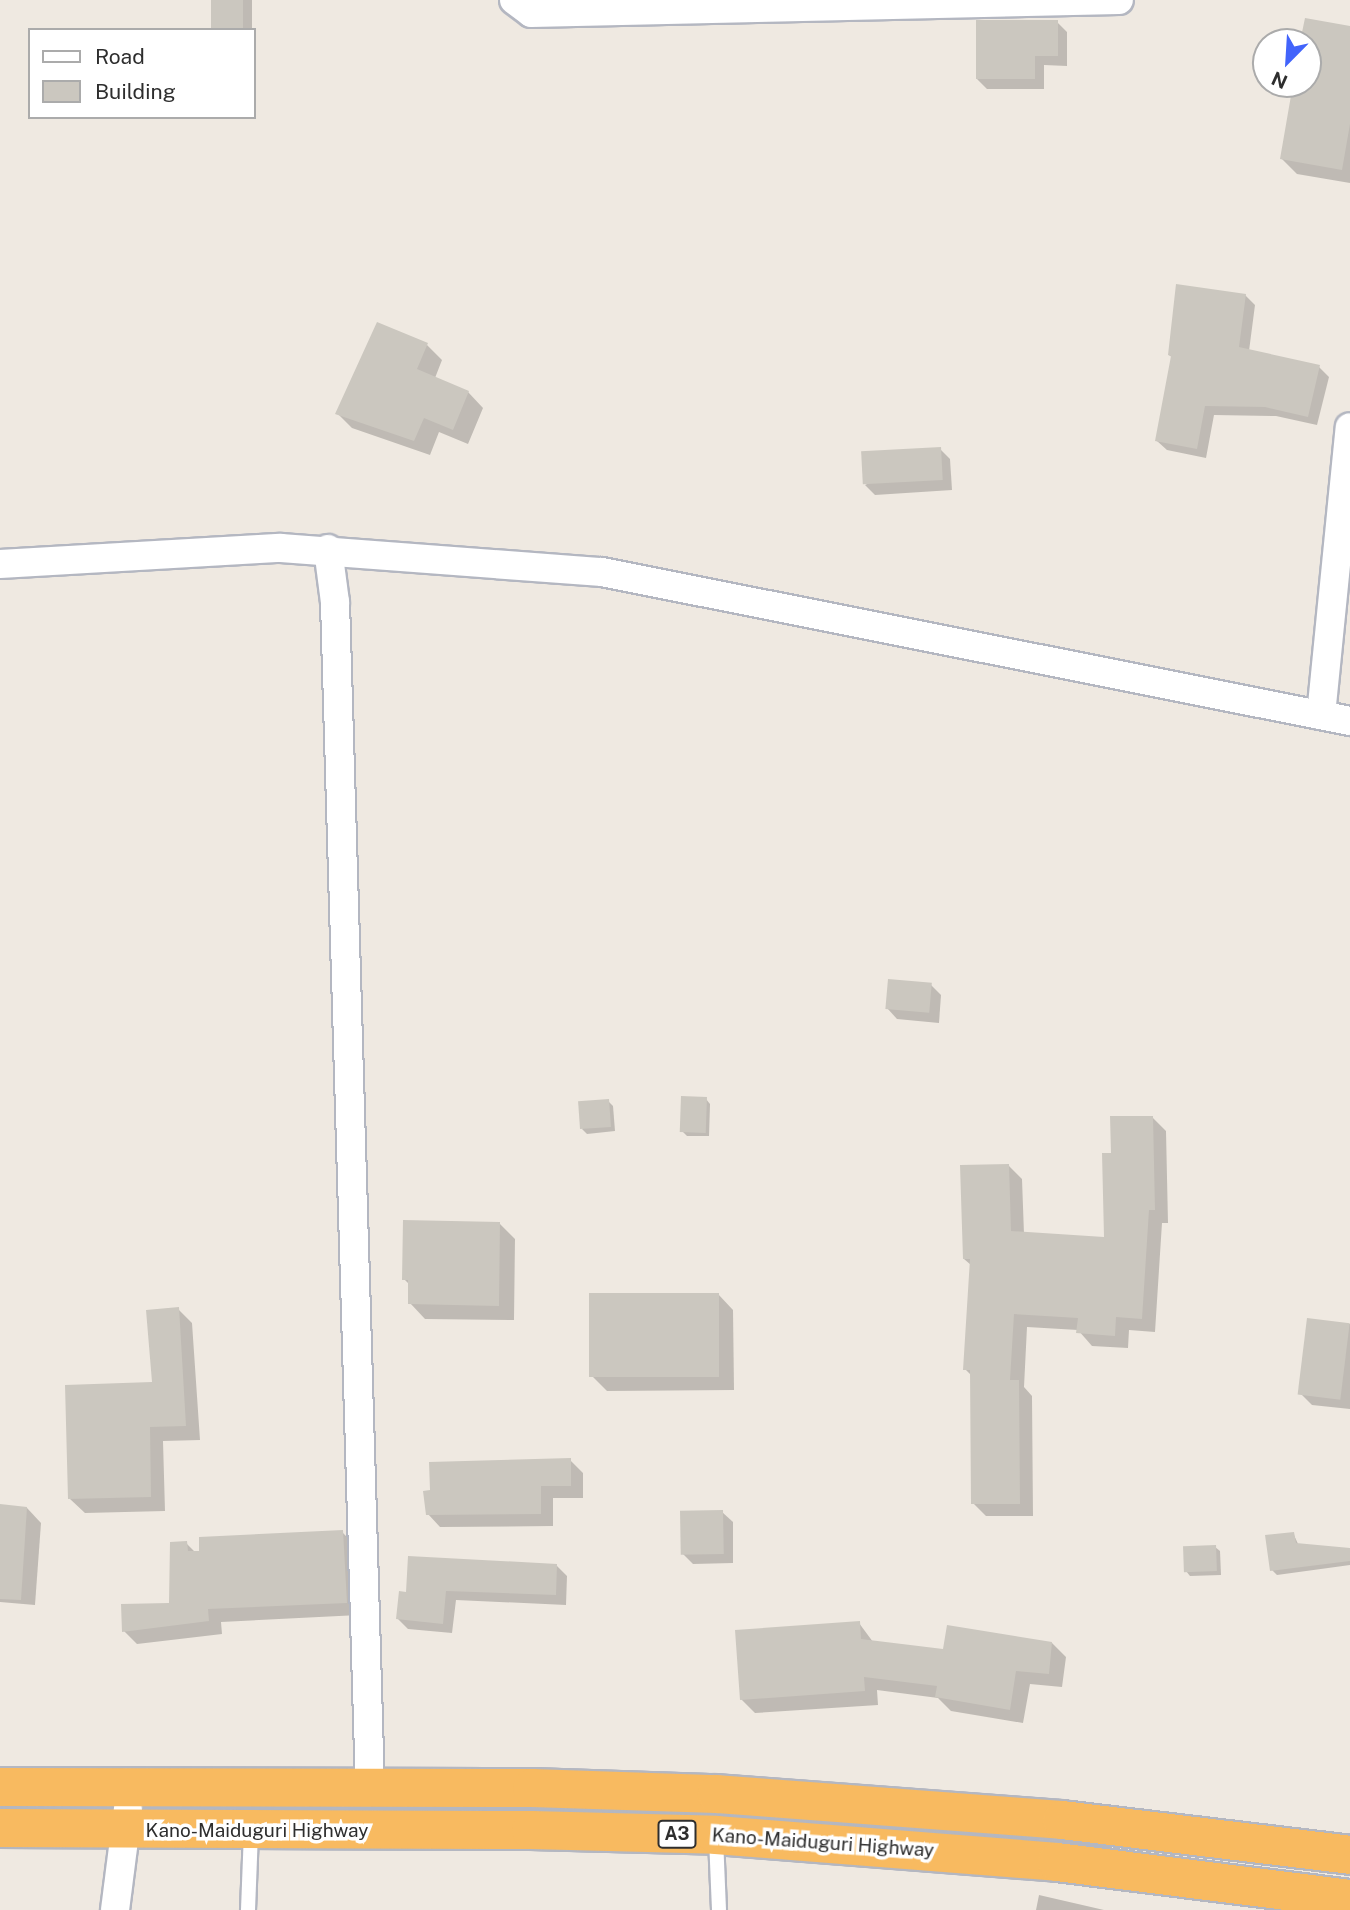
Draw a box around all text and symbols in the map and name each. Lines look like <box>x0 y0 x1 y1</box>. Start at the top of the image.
legend <box>28 28 256 119</box>
north arrow <box>1252 28 1322 98</box>
text: Road <box>95 44 145 69</box>
text: N <box>1268 67 1291 93</box>
text: Building <box>95 79 176 104</box>
street label: Kano-Maiduguri Highway <box>146 1820 368 1842</box>
road number: A3 <box>656 1820 698 1848</box>
street label: Kano-Maiduguri Highway <box>711 1824 935 1862</box>

